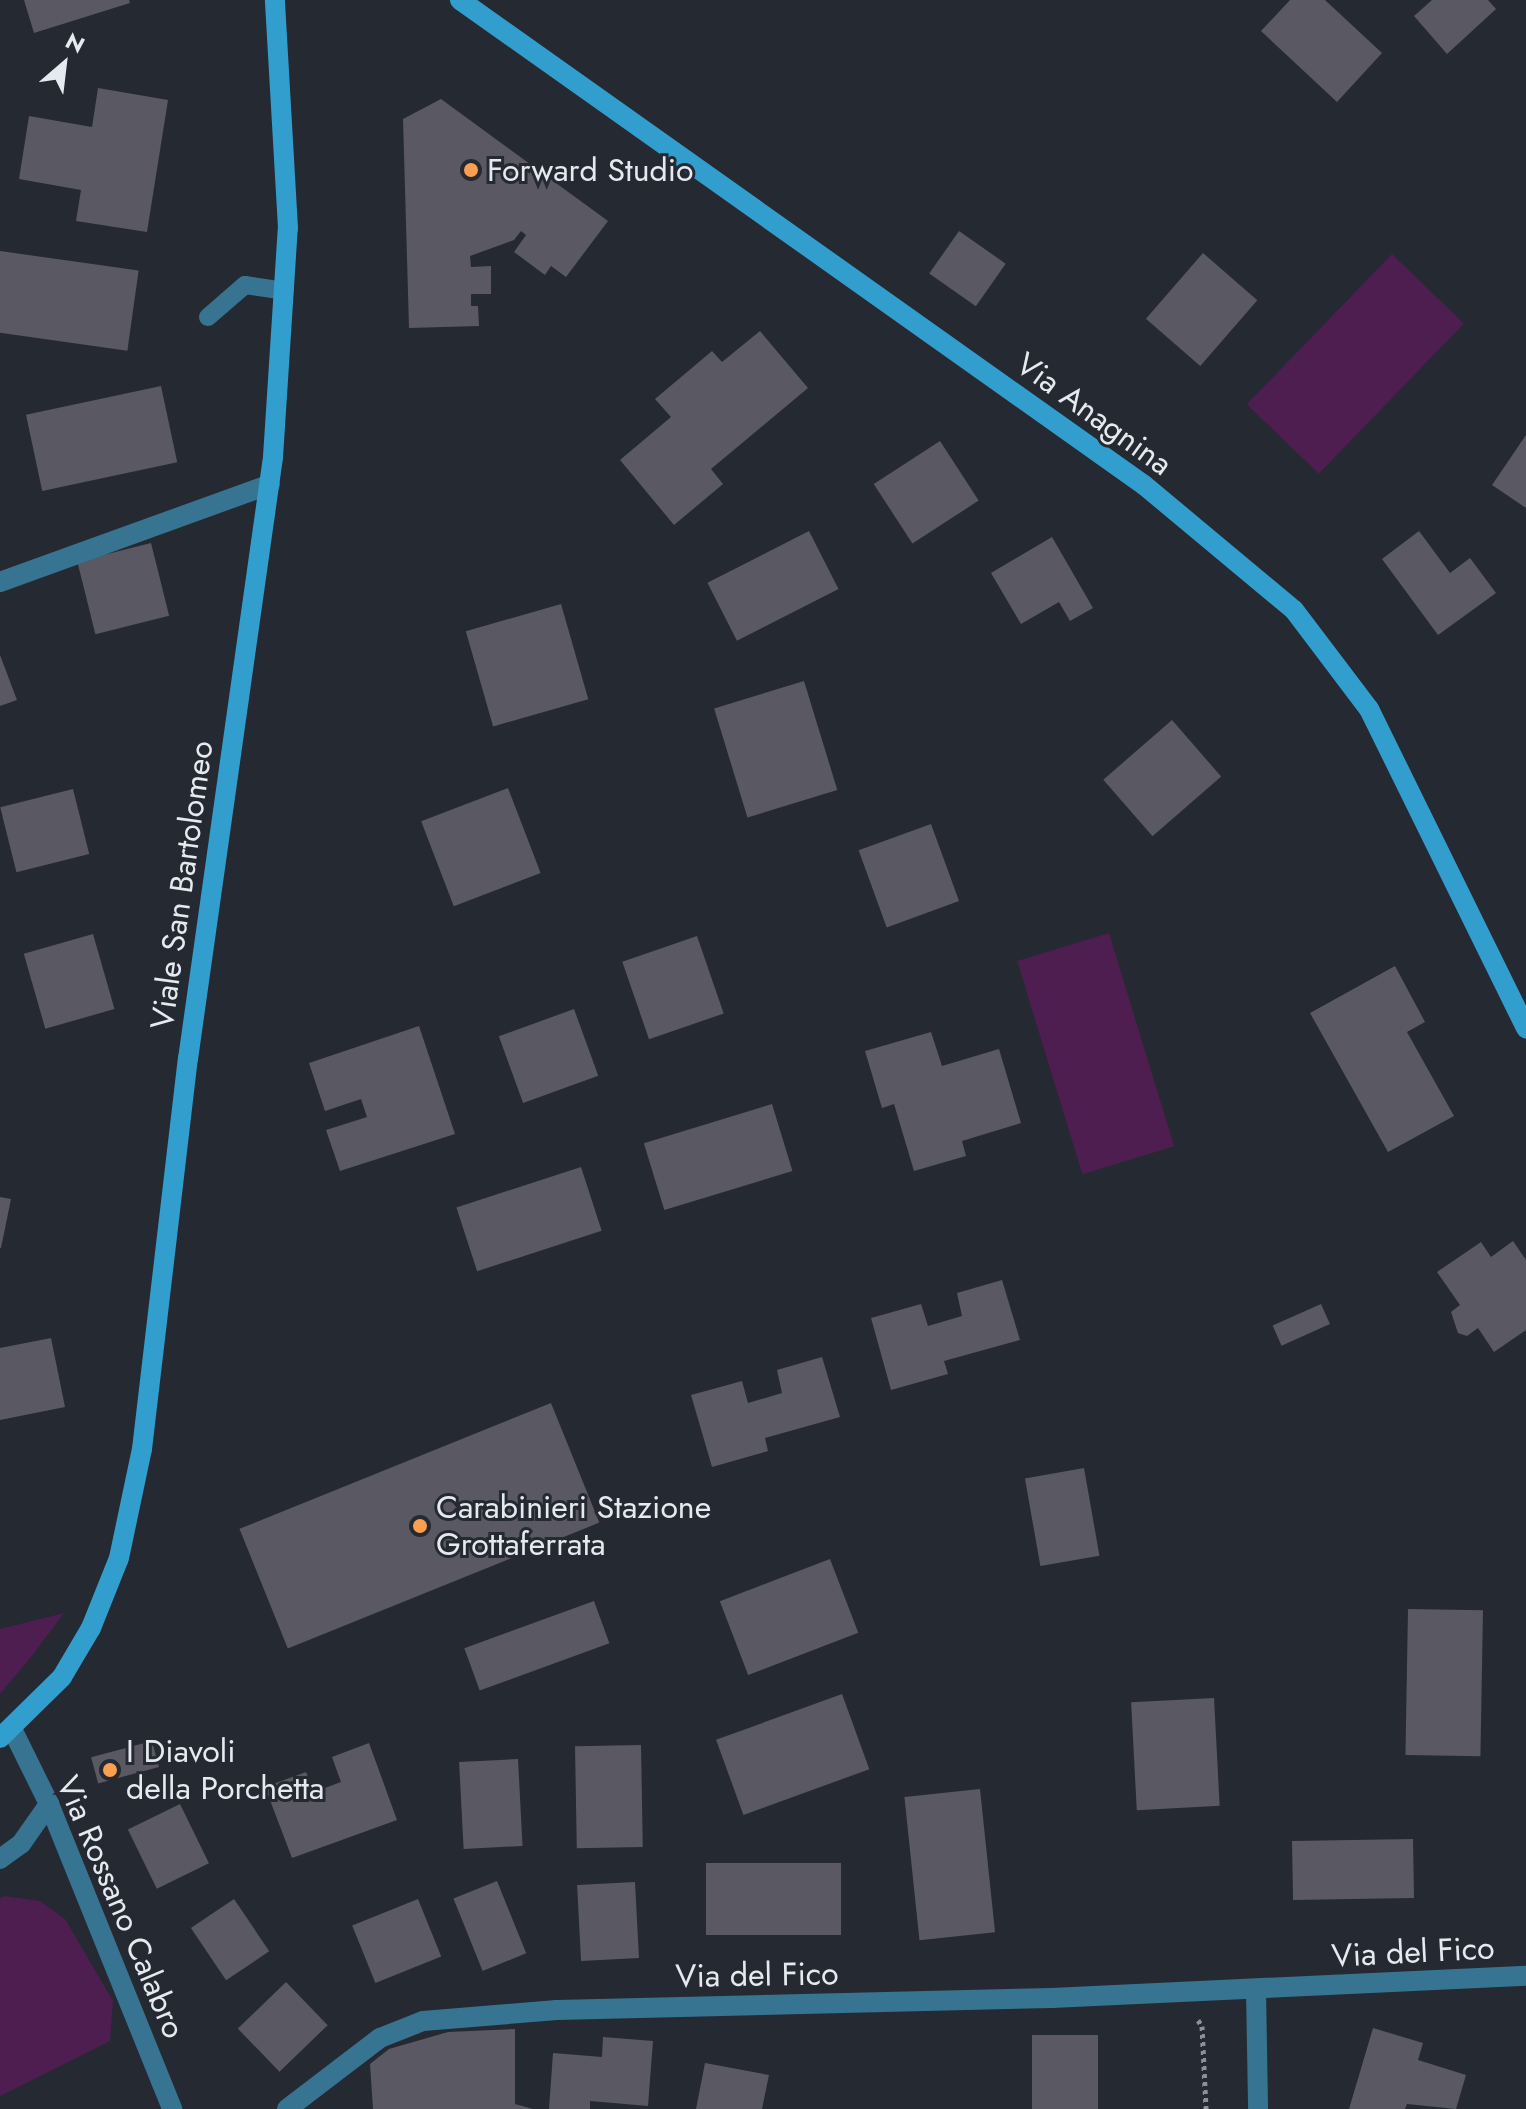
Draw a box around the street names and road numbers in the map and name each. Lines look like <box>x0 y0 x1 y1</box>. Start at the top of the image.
street label: Via Anagnina <box>1009 345 1179 483</box>
street label: Viale San Bartolomeo <box>143 738 221 1032</box>
street label: Via Rossano Calabro <box>48 1770 194 2044</box>
street label: Via del Fico <box>1331 1929 1495 1975</box>
street label: Via del Fico <box>675 1954 839 1996</box>

